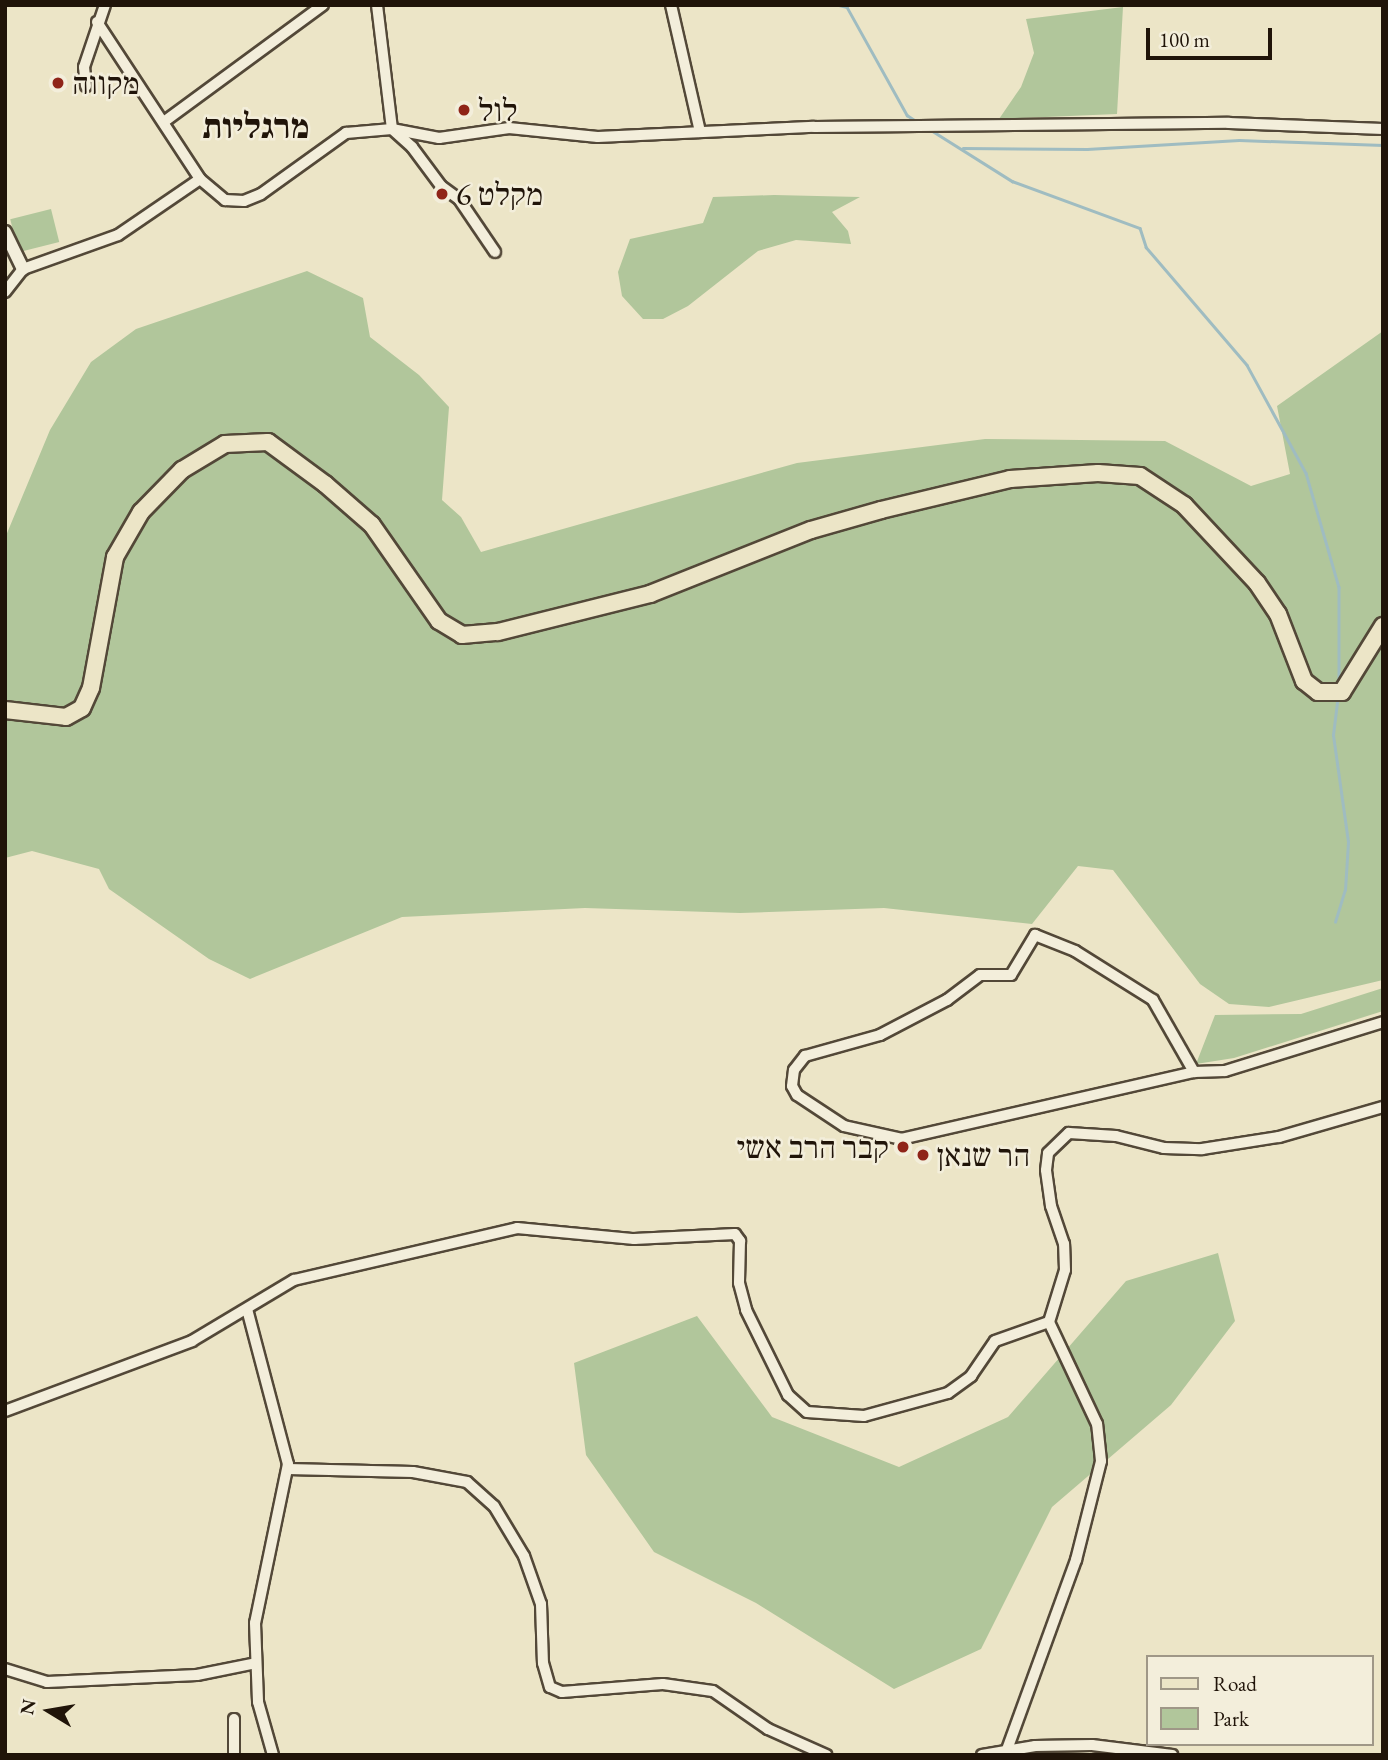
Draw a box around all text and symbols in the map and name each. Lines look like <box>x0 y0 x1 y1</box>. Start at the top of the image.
scale bar <box>1150 14 1276 58</box>
text: 100 m <box>1159 26 1210 53</box>
place label: מקווה <box>72 64 140 102</box>
marker: מקווה <box>50 75 66 91</box>
place label: לול <box>478 91 518 129</box>
marker: לול <box>456 102 472 118</box>
district label: מרגליות <box>203 105 309 147</box>
place label: מקלט 6 <box>456 175 543 213</box>
marker: מקלט 6 <box>434 186 450 202</box>
place label: קבר הרב אשי <box>737 1128 889 1166</box>
place label: הר שנאן <box>937 1136 1030 1174</box>
marker: קבר הרב אשי <box>895 1139 911 1155</box>
marker: הר שנאן <box>915 1147 931 1163</box>
legend <box>1146 1655 1374 1746</box>
text: Road <box>1213 1670 1257 1697</box>
north arrow <box>14 1676 84 1746</box>
text: N <box>14 1697 42 1717</box>
text: Park <box>1213 1705 1249 1732</box>

